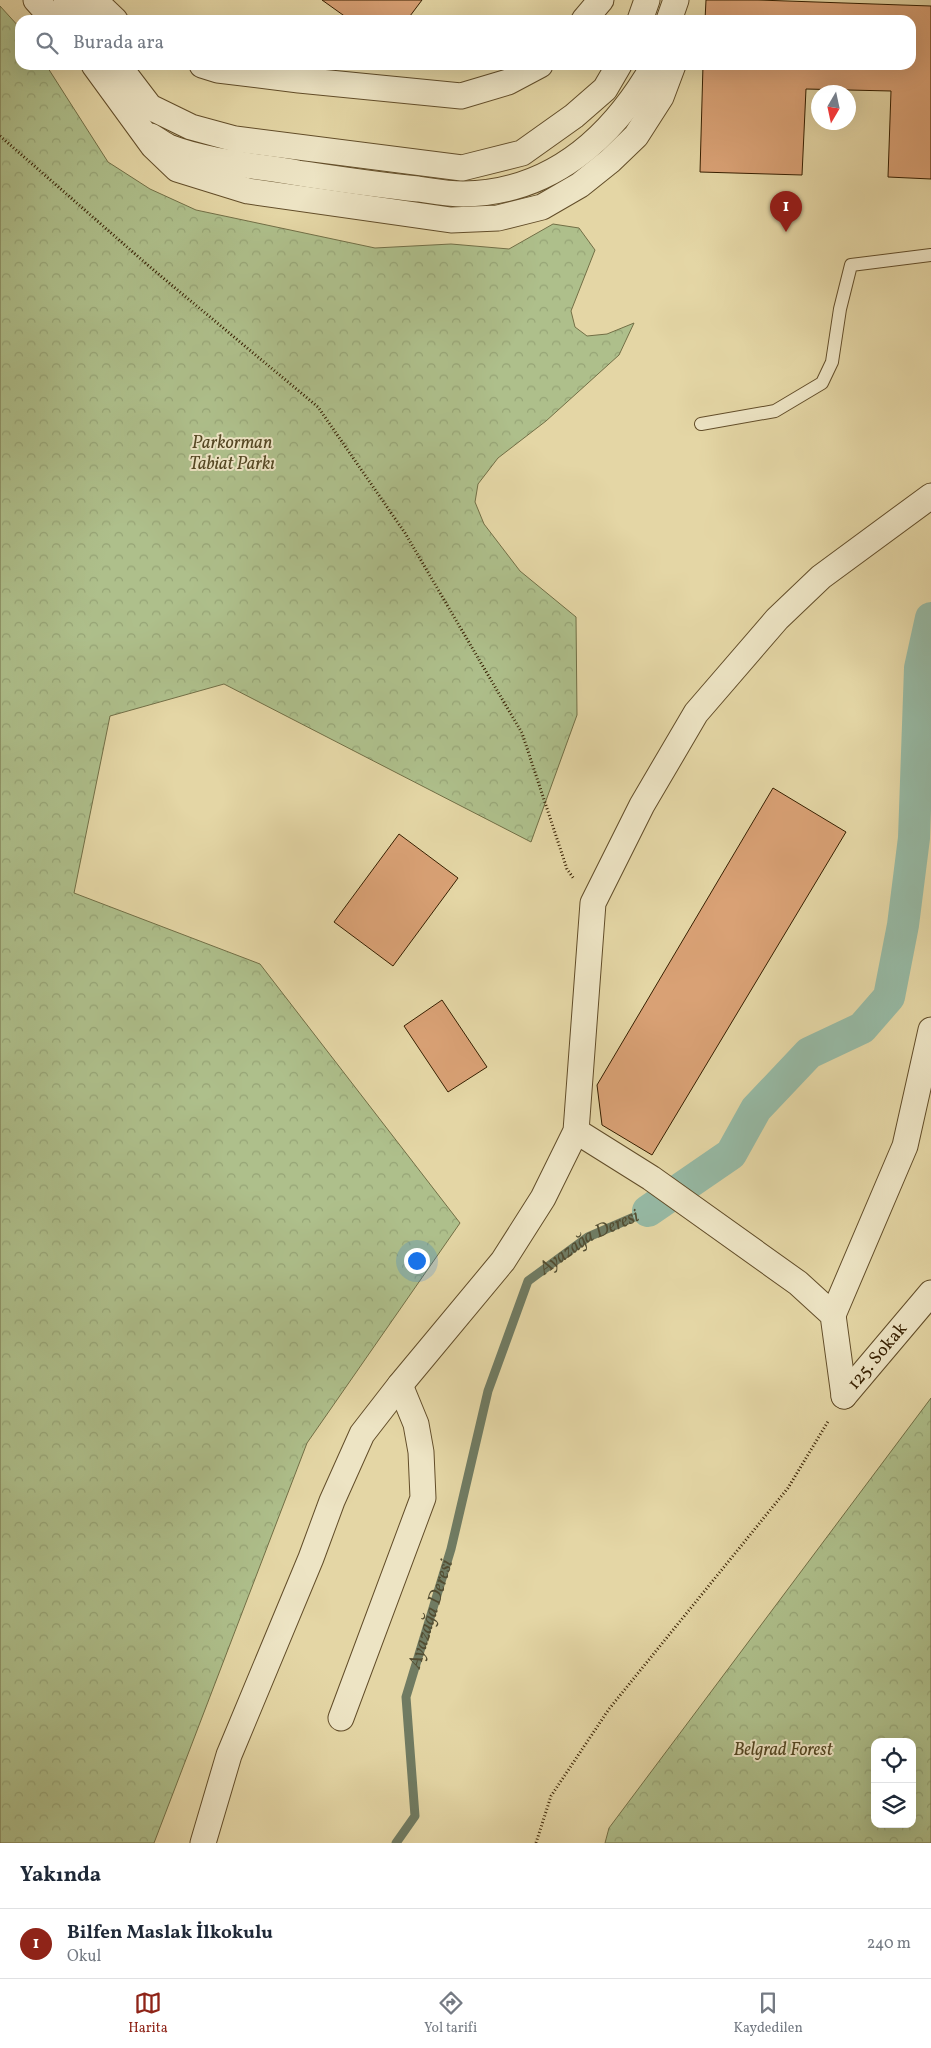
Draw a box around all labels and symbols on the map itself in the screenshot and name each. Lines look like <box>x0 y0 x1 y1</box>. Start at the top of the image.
north arrow <box>811 85 856 130</box>
pin: 1 <box>770 191 802 232</box>
park label: Parkorman Tabiat Parkı <box>189 431 275 477</box>
water label: Ayazağa Deresi <box>533 1203 643 1282</box>
your location <box>404 1248 430 1274</box>
street label: 125. Sokak <box>842 1317 913 1395</box>
water label: Ayazağa Deresi <box>402 1556 460 1673</box>
park label: Belgrad Forest <box>733 1738 834 1763</box>

